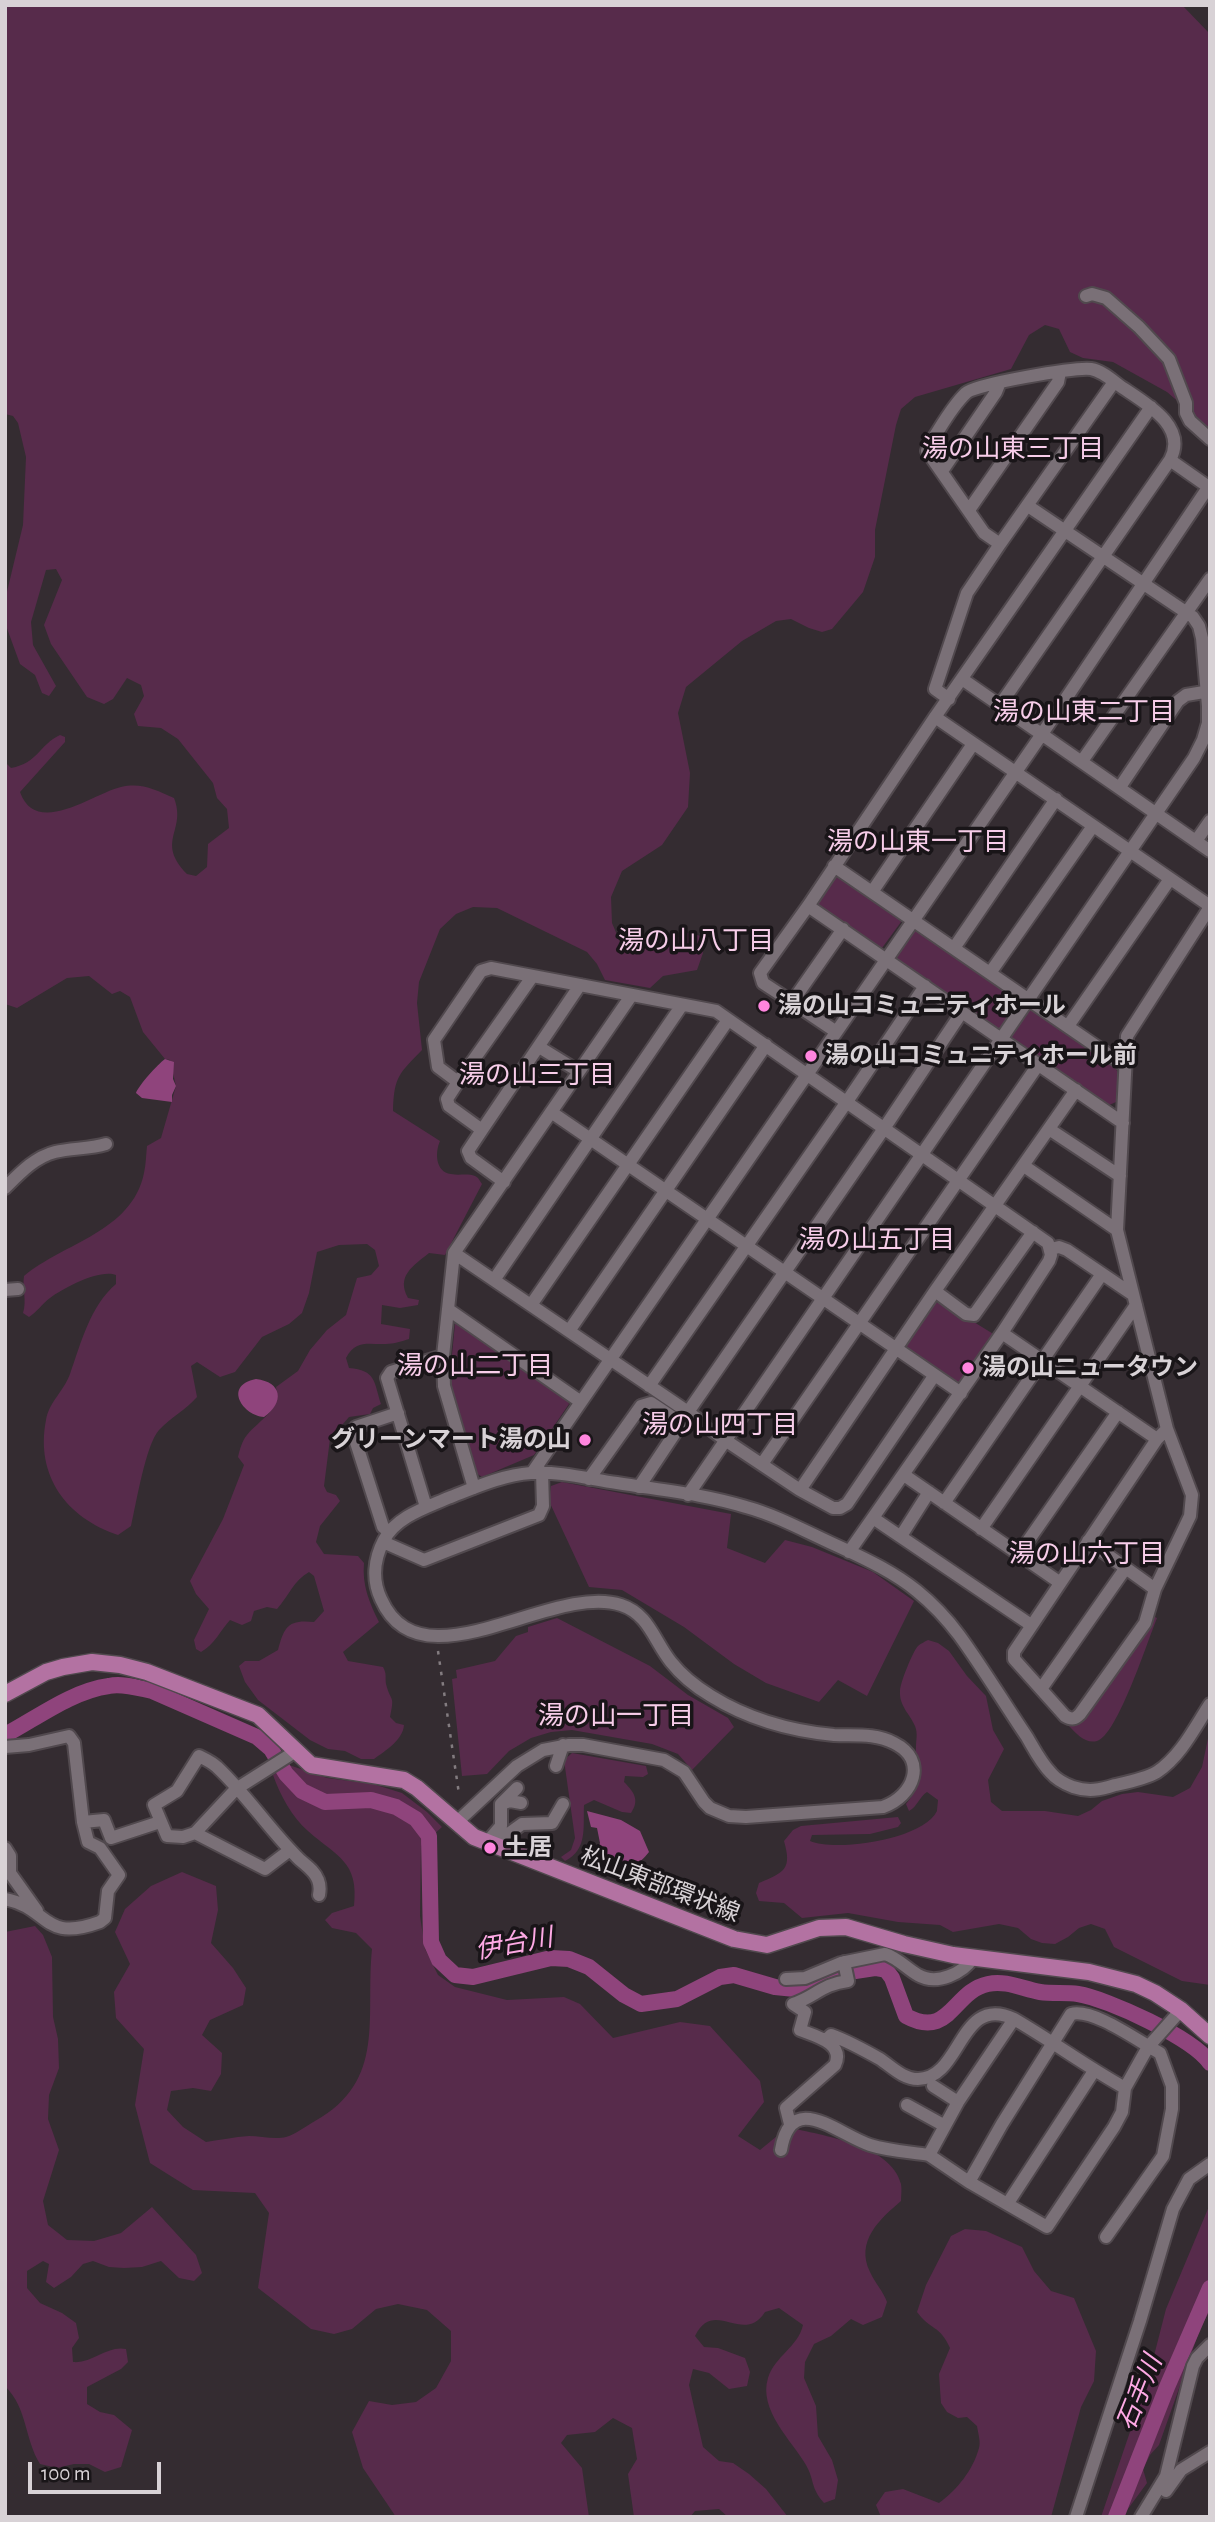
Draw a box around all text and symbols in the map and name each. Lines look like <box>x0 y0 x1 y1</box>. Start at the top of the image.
district label: 湯の山東三丁目 <box>922 433 1104 465</box>
district label: 湯の山東二丁目 <box>993 696 1175 728</box>
district label: 湯の山東一丁目 <box>827 826 1009 858</box>
district label: 湯の山八丁目 <box>618 925 774 957</box>
place label: 湯の山コミュニティホール <box>778 992 1066 1020</box>
marker: 湯の山コミュニティホール <box>756 998 772 1014</box>
place label: 湯の山コミュニティホール前 <box>825 1042 1137 1070</box>
marker: 湯の山コミュニティホール前 <box>803 1048 819 1064</box>
district label: 湯の山三丁目 <box>459 1059 615 1091</box>
district label: 湯の山五丁目 <box>799 1224 955 1256</box>
district label: 湯の山二丁目 <box>397 1350 553 1382</box>
place label: 湯の山ニュータウン <box>982 1354 1198 1382</box>
marker: 湯の山ニュータウン <box>960 1360 976 1376</box>
district label: 湯の山四丁目 <box>642 1409 798 1441</box>
place label: グリーンマート湯の山 <box>331 1426 571 1454</box>
marker: グリーンマート湯の山 <box>577 1432 593 1448</box>
district label: 湯の山六丁目 <box>1009 1538 1165 1570</box>
district label: 湯の山一丁目 <box>538 1700 694 1732</box>
place label: 土居 <box>504 1834 552 1862</box>
marker: 土居 <box>482 1840 498 1856</box>
street label: 松山東部環状線 <box>576 1841 744 1929</box>
water label: 伊台川 <box>473 1922 555 1966</box>
water label: 石手川 <box>1111 2351 1169 2435</box>
scale bar <box>32 2448 164 2492</box>
text: 100 m <box>41 2463 91 2484</box>

